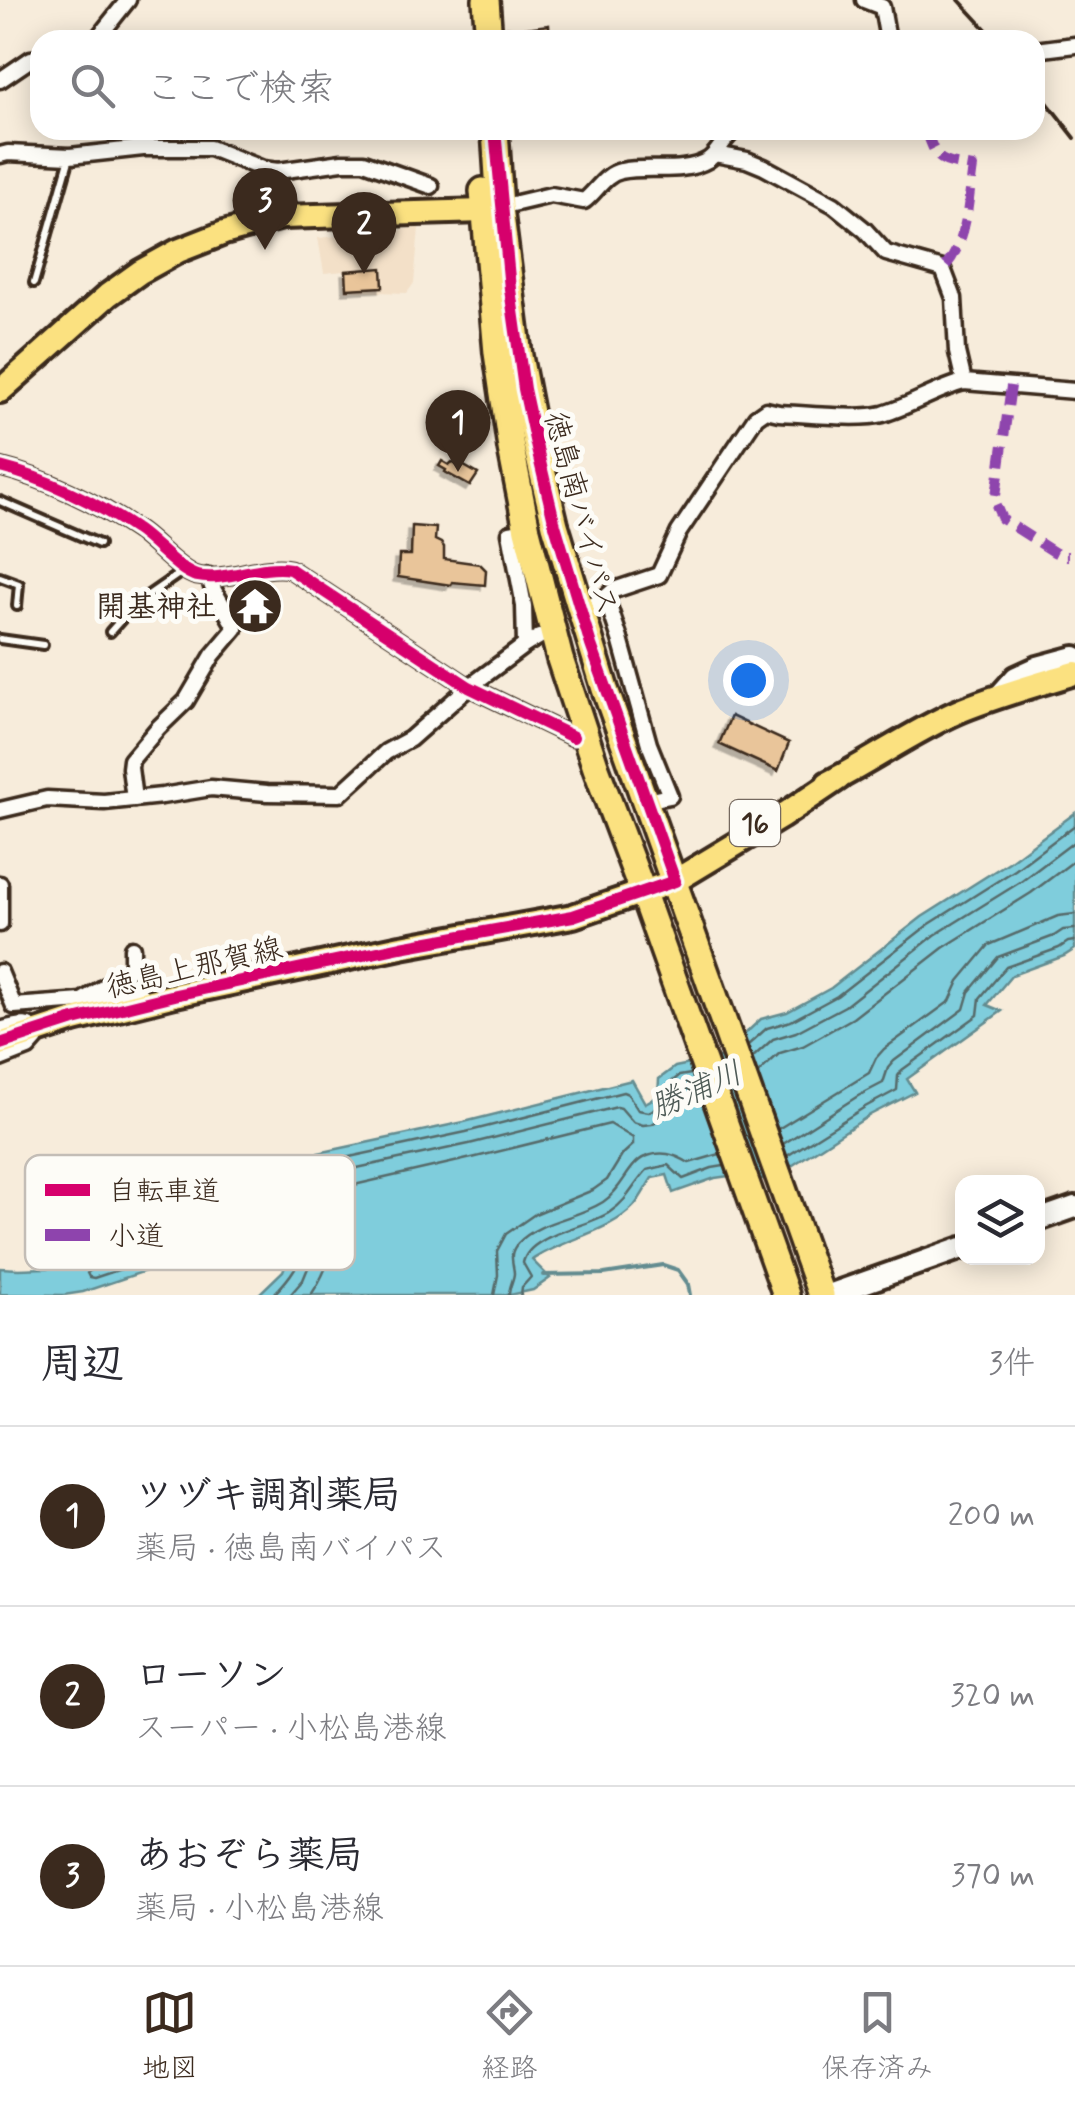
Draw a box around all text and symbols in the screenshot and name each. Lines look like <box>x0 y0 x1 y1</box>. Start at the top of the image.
search box <box>30 30 1045 140</box>
icon: search <box>65 58 120 113</box>
text: ここで検索 <box>145 65 335 114</box>
pin: 3 <box>232 168 298 250</box>
pin: 2 <box>332 192 396 274</box>
pin: 1 <box>426 390 490 472</box>
street label: 徳島南バイパス <box>535 407 626 620</box>
temple icon: 開基神社 <box>225 576 285 636</box>
place label: 開基神社 <box>96 588 216 627</box>
your location <box>723 655 774 706</box>
road number: 16 <box>730 800 780 846</box>
street label: 徳島上那賀線 <box>102 929 286 1008</box>
water label: 勝浦川 <box>644 1053 749 1129</box>
legend <box>25 1155 355 1270</box>
text: 自転車道 <box>108 1174 220 1211</box>
map controls <box>955 1175 1045 1265</box>
button: layers <box>955 1175 1045 1265</box>
text: 小道 <box>108 1219 164 1256</box>
text: 周辺 <box>40 1338 124 1393</box>
text: 3件 <box>989 1343 1035 1385</box>
text: ツヅキ調剤薬局 <box>135 1472 401 1521</box>
text: 1 <box>65 1495 80 1537</box>
text: 200 m <box>948 1495 1035 1537</box>
text: 薬局 · 徳島南バイパス <box>135 1528 447 1570</box>
text: ローソン <box>135 1652 287 1701</box>
text: 2 <box>65 1675 80 1717</box>
text: 320 m <box>950 1675 1035 1717</box>
text: スーパー · 小松島港線 <box>135 1708 446 1750</box>
text: あおぞら薬局 <box>135 1832 363 1881</box>
text: 3 <box>65 1855 80 1897</box>
text: 370 m <box>951 1855 1035 1897</box>
text: 薬局 · 小松島港線 <box>135 1888 384 1930</box>
tab: 地図 <box>142 1985 198 2088</box>
tab: 経路 <box>481 1985 537 2088</box>
tab: 保存済み <box>821 1985 933 2088</box>

